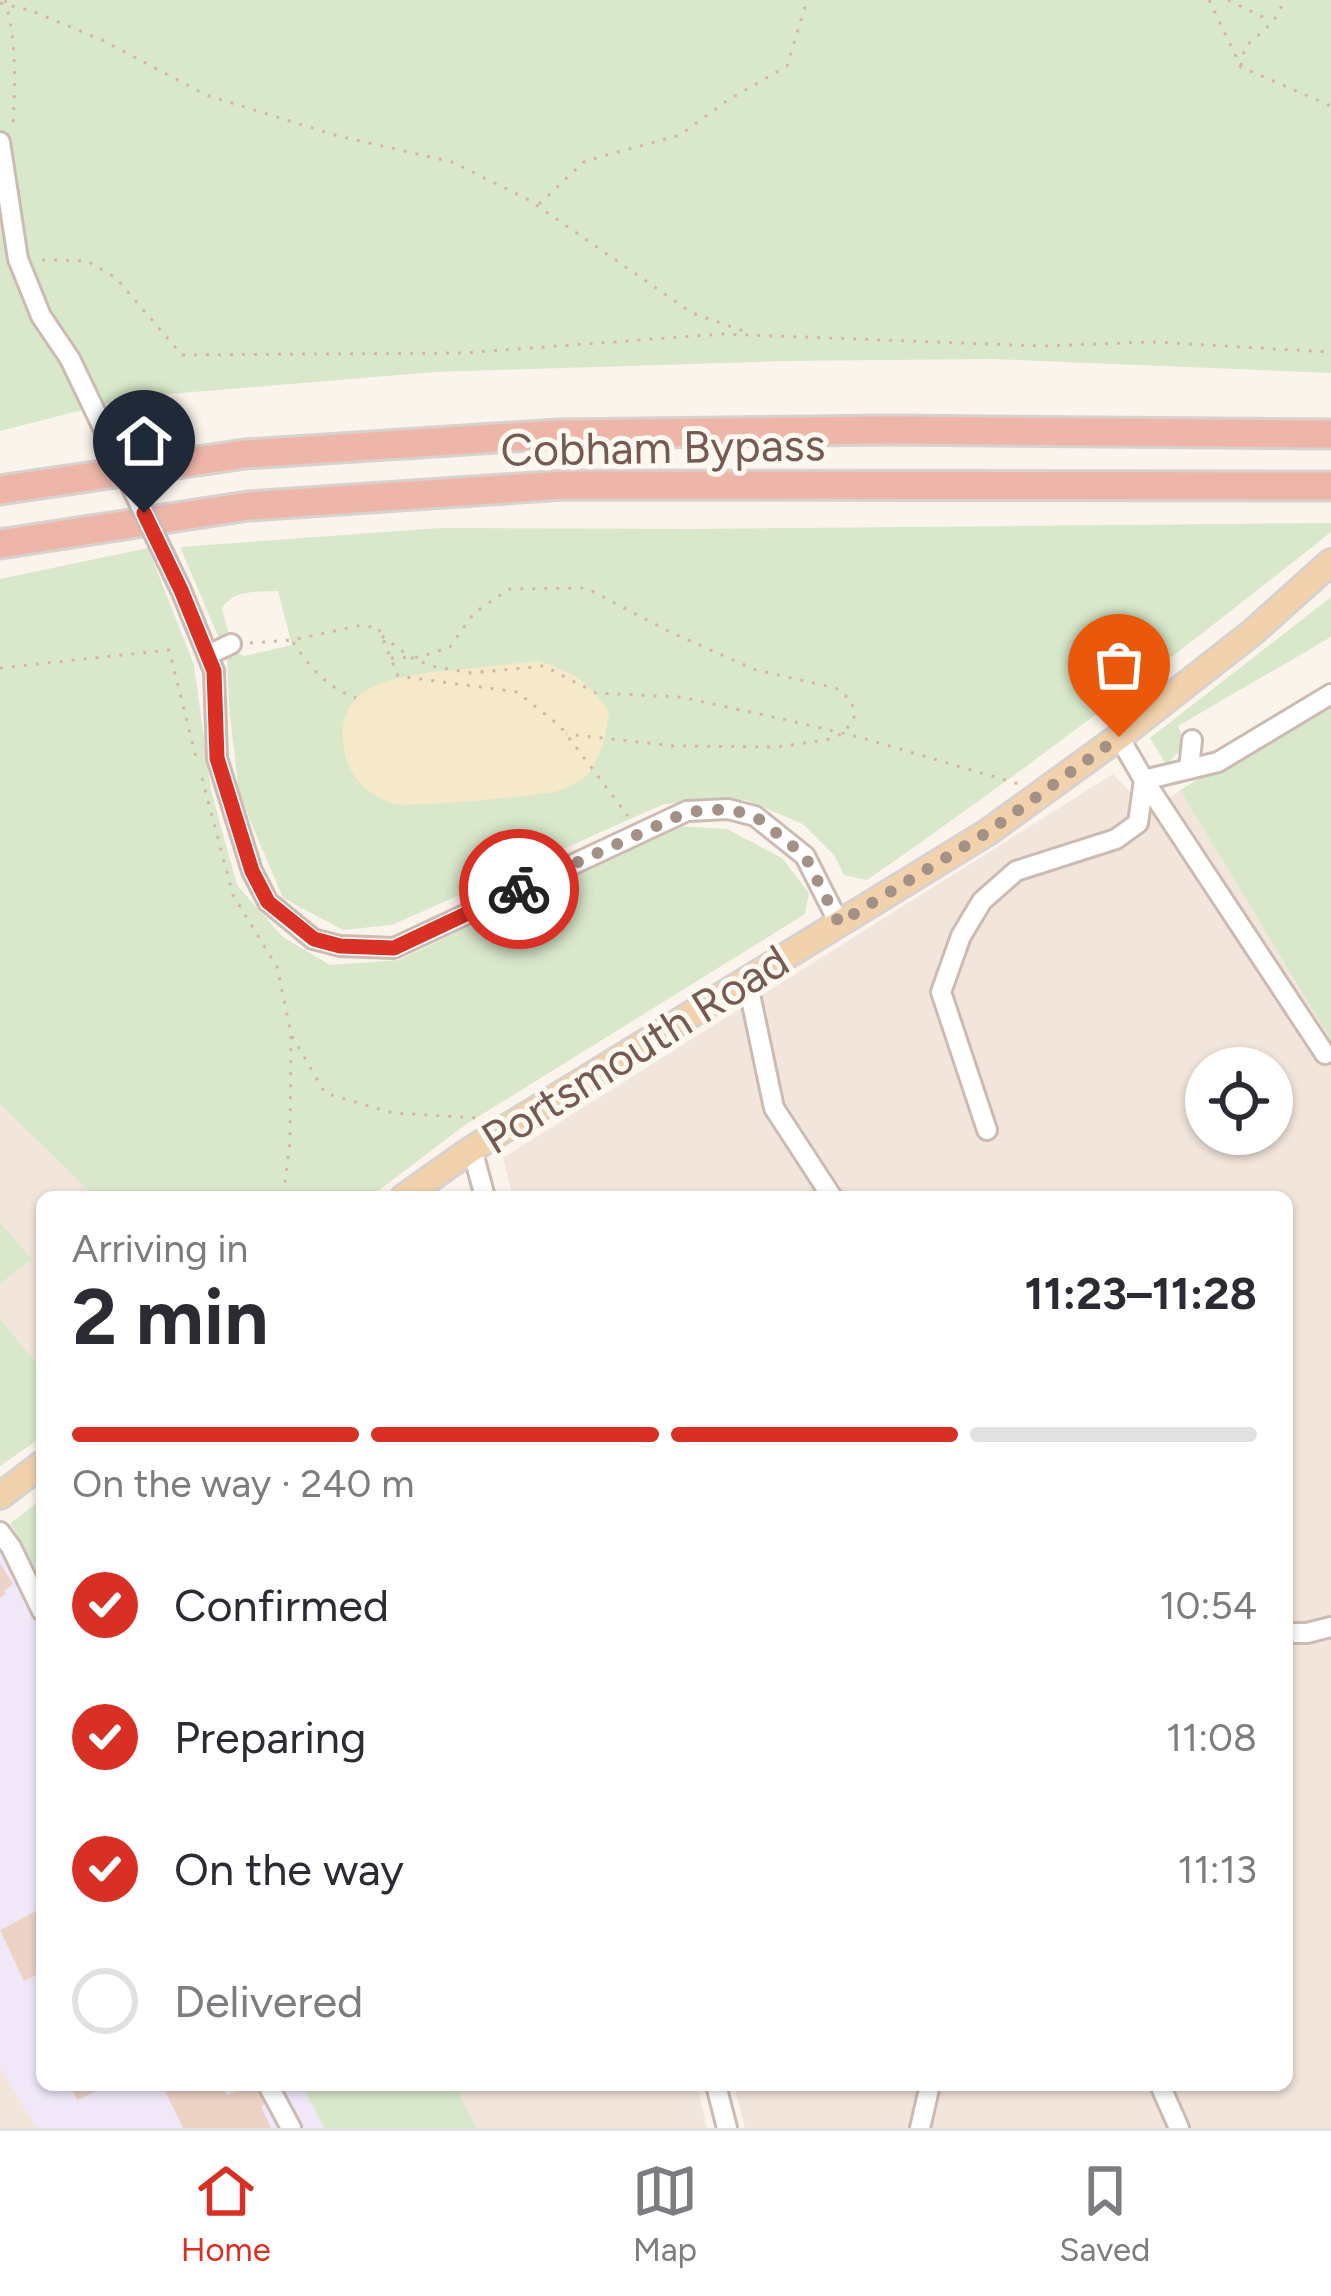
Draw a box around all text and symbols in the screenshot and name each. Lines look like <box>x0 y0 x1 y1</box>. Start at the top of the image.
pin <box>93 390 195 513</box>
icon: home <box>111 408 177 474</box>
street label: Cobham Bypass <box>500 417 826 477</box>
pin <box>1068 614 1170 737</box>
icon: bag <box>1086 632 1152 698</box>
courier <box>459 829 579 949</box>
icon: bike <box>486 856 552 922</box>
street label: Portsmouth Road <box>472 933 798 1165</box>
map controls <box>1185 1047 1293 1155</box>
button: locate <box>1185 1047 1293 1155</box>
text: Arriving in <box>72 1225 248 1272</box>
text: 11:23–11:28 <box>1025 1266 1257 1320</box>
text: 2 min <box>72 1270 268 1364</box>
text: On the way · 240 m <box>72 1460 414 1507</box>
icon: check <box>72 1572 138 1638</box>
text: Confirmed <box>174 1578 389 1632</box>
text: 10:54 <box>1159 1582 1257 1629</box>
icon: check <box>72 1704 138 1770</box>
text: Preparing <box>174 1710 366 1764</box>
text: 11:08 <box>1166 1714 1257 1761</box>
icon: check <box>72 1836 138 1902</box>
text: On the way <box>174 1842 404 1896</box>
text: 11:13 <box>1178 1846 1257 1893</box>
text: Delivered <box>174 1974 363 2028</box>
tab: Home <box>181 2158 271 2269</box>
tab: Map <box>632 2158 698 2269</box>
tab: Saved <box>1059 2158 1150 2269</box>

